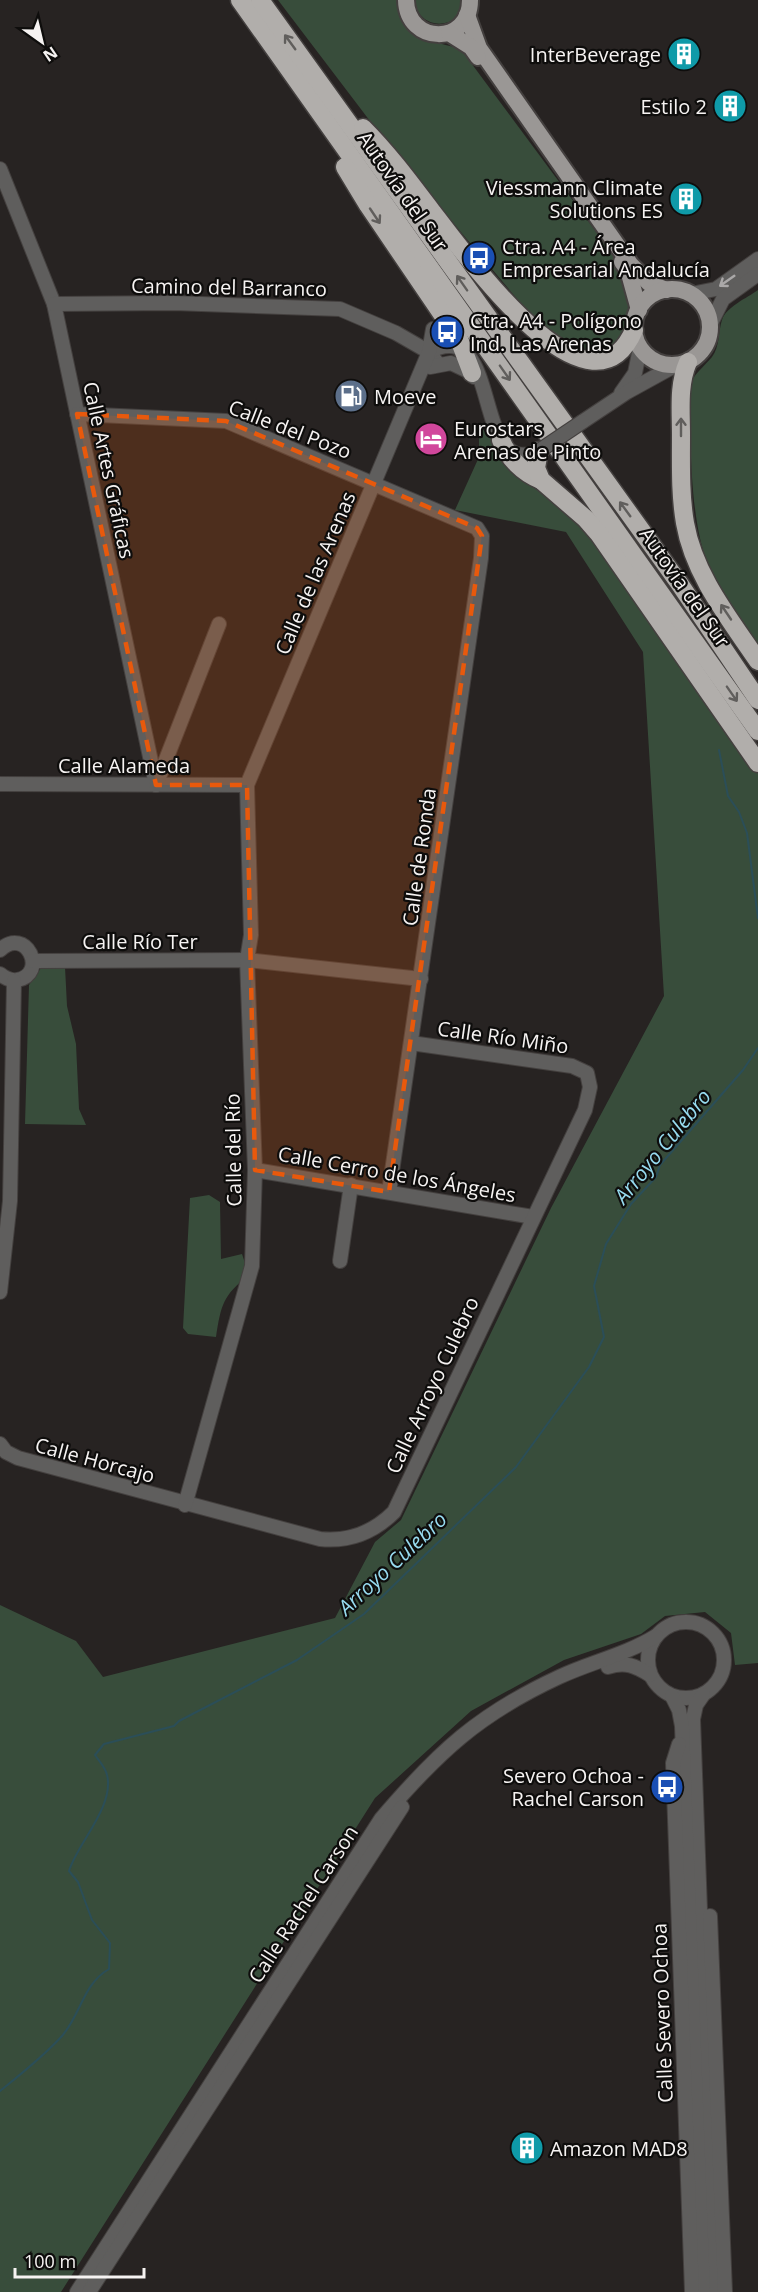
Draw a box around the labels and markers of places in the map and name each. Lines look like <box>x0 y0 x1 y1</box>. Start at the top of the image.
building icon: InterBeverage <box>666 36 702 72</box>
place label: InterBeverage <box>530 41 661 68</box>
building icon: Estilo 2 <box>712 88 748 124</box>
place label: Estilo 2 <box>640 93 707 120</box>
place label: Viessmann Climate Solutions ES <box>486 174 663 224</box>
building icon: Viessmann Climate Solutions ES <box>668 181 704 217</box>
place label: Ctra. A4 - Área Empresarial Andalucía <box>502 233 710 283</box>
bus stop icon: Ctra. A4 - Área Empresarial Andalucía <box>461 240 497 276</box>
place label: Ctra. A4 - Polígono Ind. Las Arenas <box>470 307 642 357</box>
bus stop icon: Ctra. A4 - Polígono Ind. Las Arenas <box>429 314 465 350</box>
fuel station icon: Moeve <box>333 378 369 414</box>
place label: Moeve <box>374 383 436 410</box>
place label: Eurostars Arenas de Pinto <box>454 415 601 465</box>
hotel icon: Eurostars Arenas de Pinto <box>413 421 449 457</box>
place label: Severo Ochoa - Rachel Carson <box>503 1762 644 1812</box>
bus stop icon: Severo Ochoa - Rachel Carson <box>649 1769 685 1805</box>
building icon: Amazon MAD8 <box>509 2130 545 2166</box>
place label: Amazon MAD8 <box>550 2135 688 2162</box>

